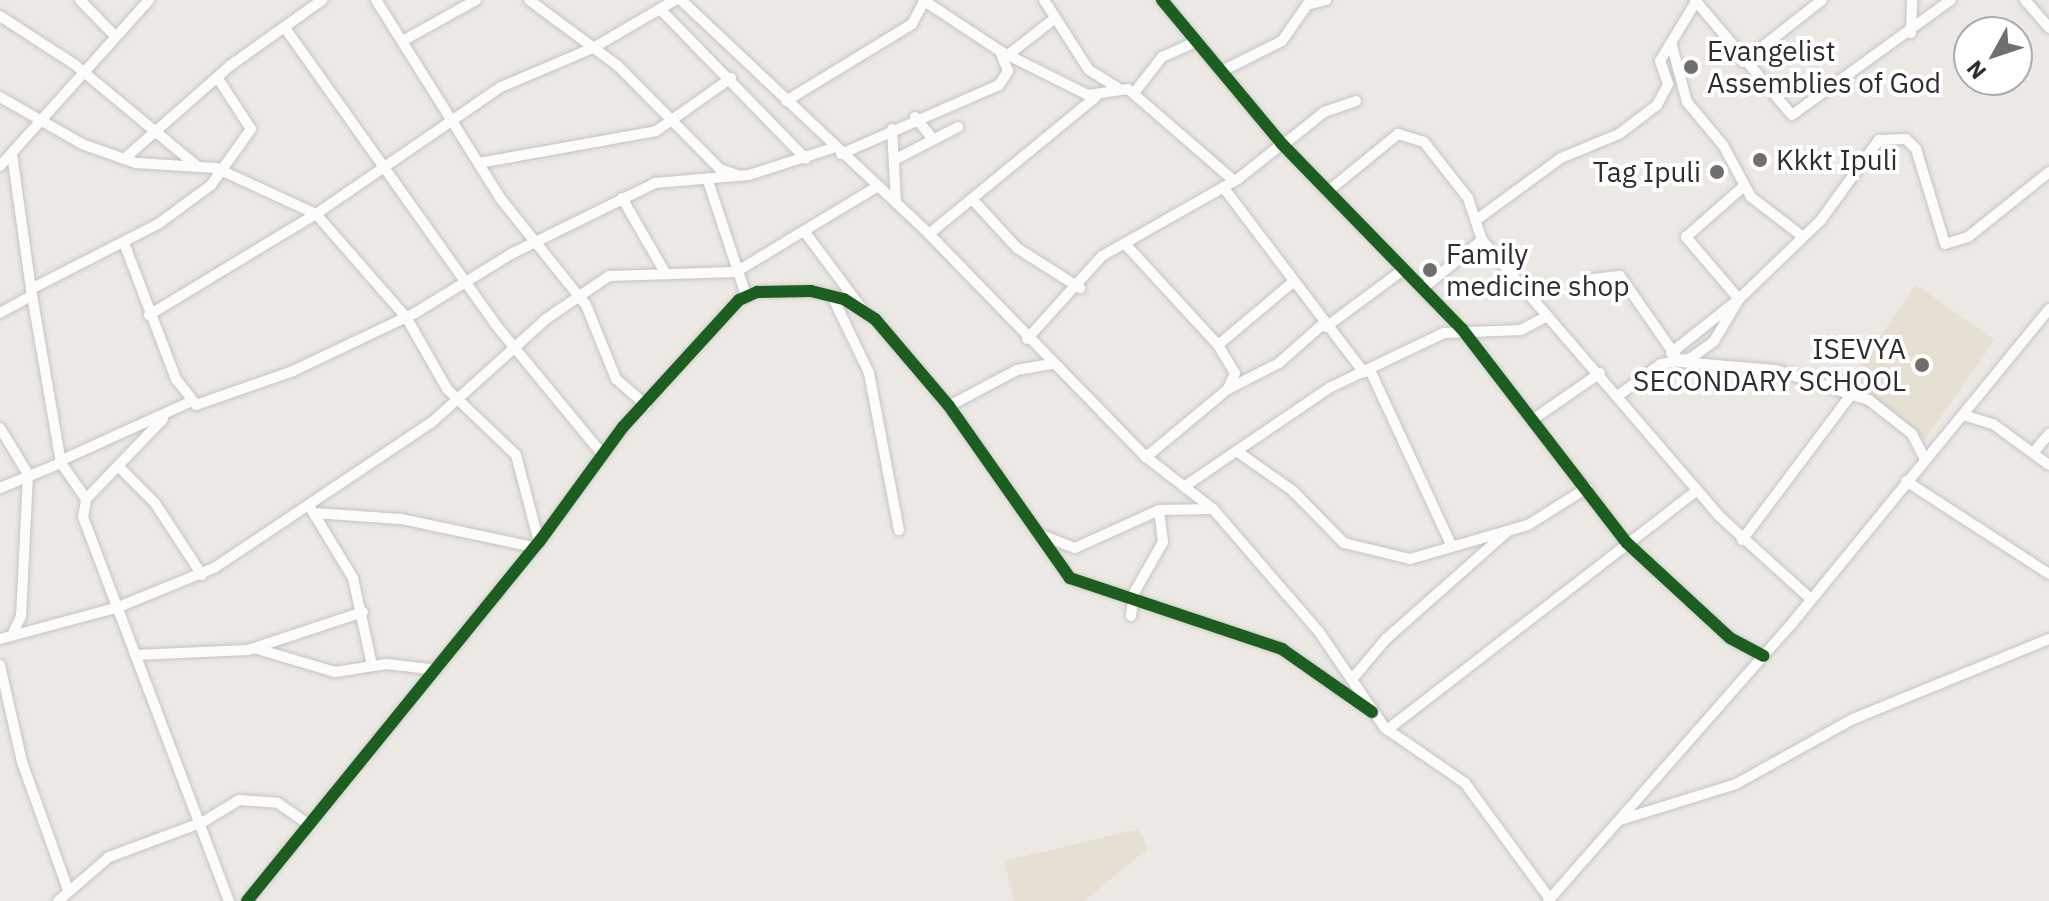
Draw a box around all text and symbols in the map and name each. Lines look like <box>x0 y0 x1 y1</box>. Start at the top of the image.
north arrow <box>1953 16 2033 96</box>
place label: Evangelist Assemblies of God <box>1707 34 1941 100</box>
text: N <box>1960 55 1992 86</box>
marker: Evangelist Assemblies of God <box>1682 58 1700 76</box>
place label: Kkkt Ipuli <box>1776 143 1897 177</box>
marker: Kkkt Ipuli <box>1751 151 1769 169</box>
place label: Tag Ipuli <box>1593 155 1701 189</box>
marker: Tag Ipuli <box>1708 163 1726 181</box>
place label: Family medicine shop <box>1446 237 1629 303</box>
marker: Family medicine shop <box>1421 261 1439 279</box>
place label: ISEVYA SECONDARY SCHOOL <box>1633 332 1906 398</box>
marker: ISEVYA SECONDARY SCHOOL <box>1913 356 1931 374</box>

